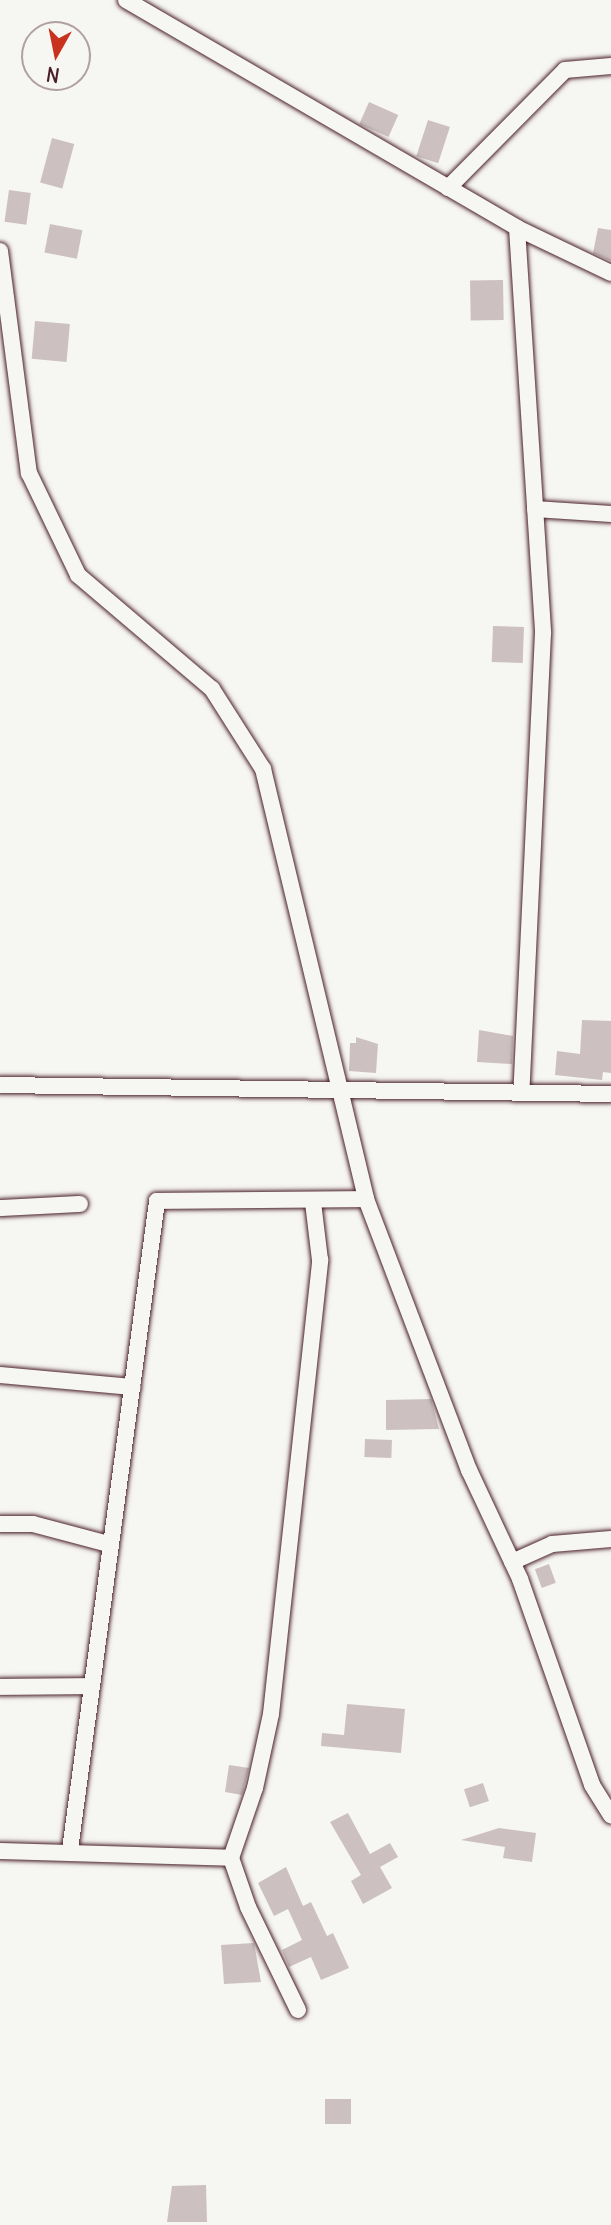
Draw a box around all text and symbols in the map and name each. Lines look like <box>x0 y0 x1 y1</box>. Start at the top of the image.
north arrow <box>21 21 91 91</box>
text: N <box>45 62 61 88</box>

